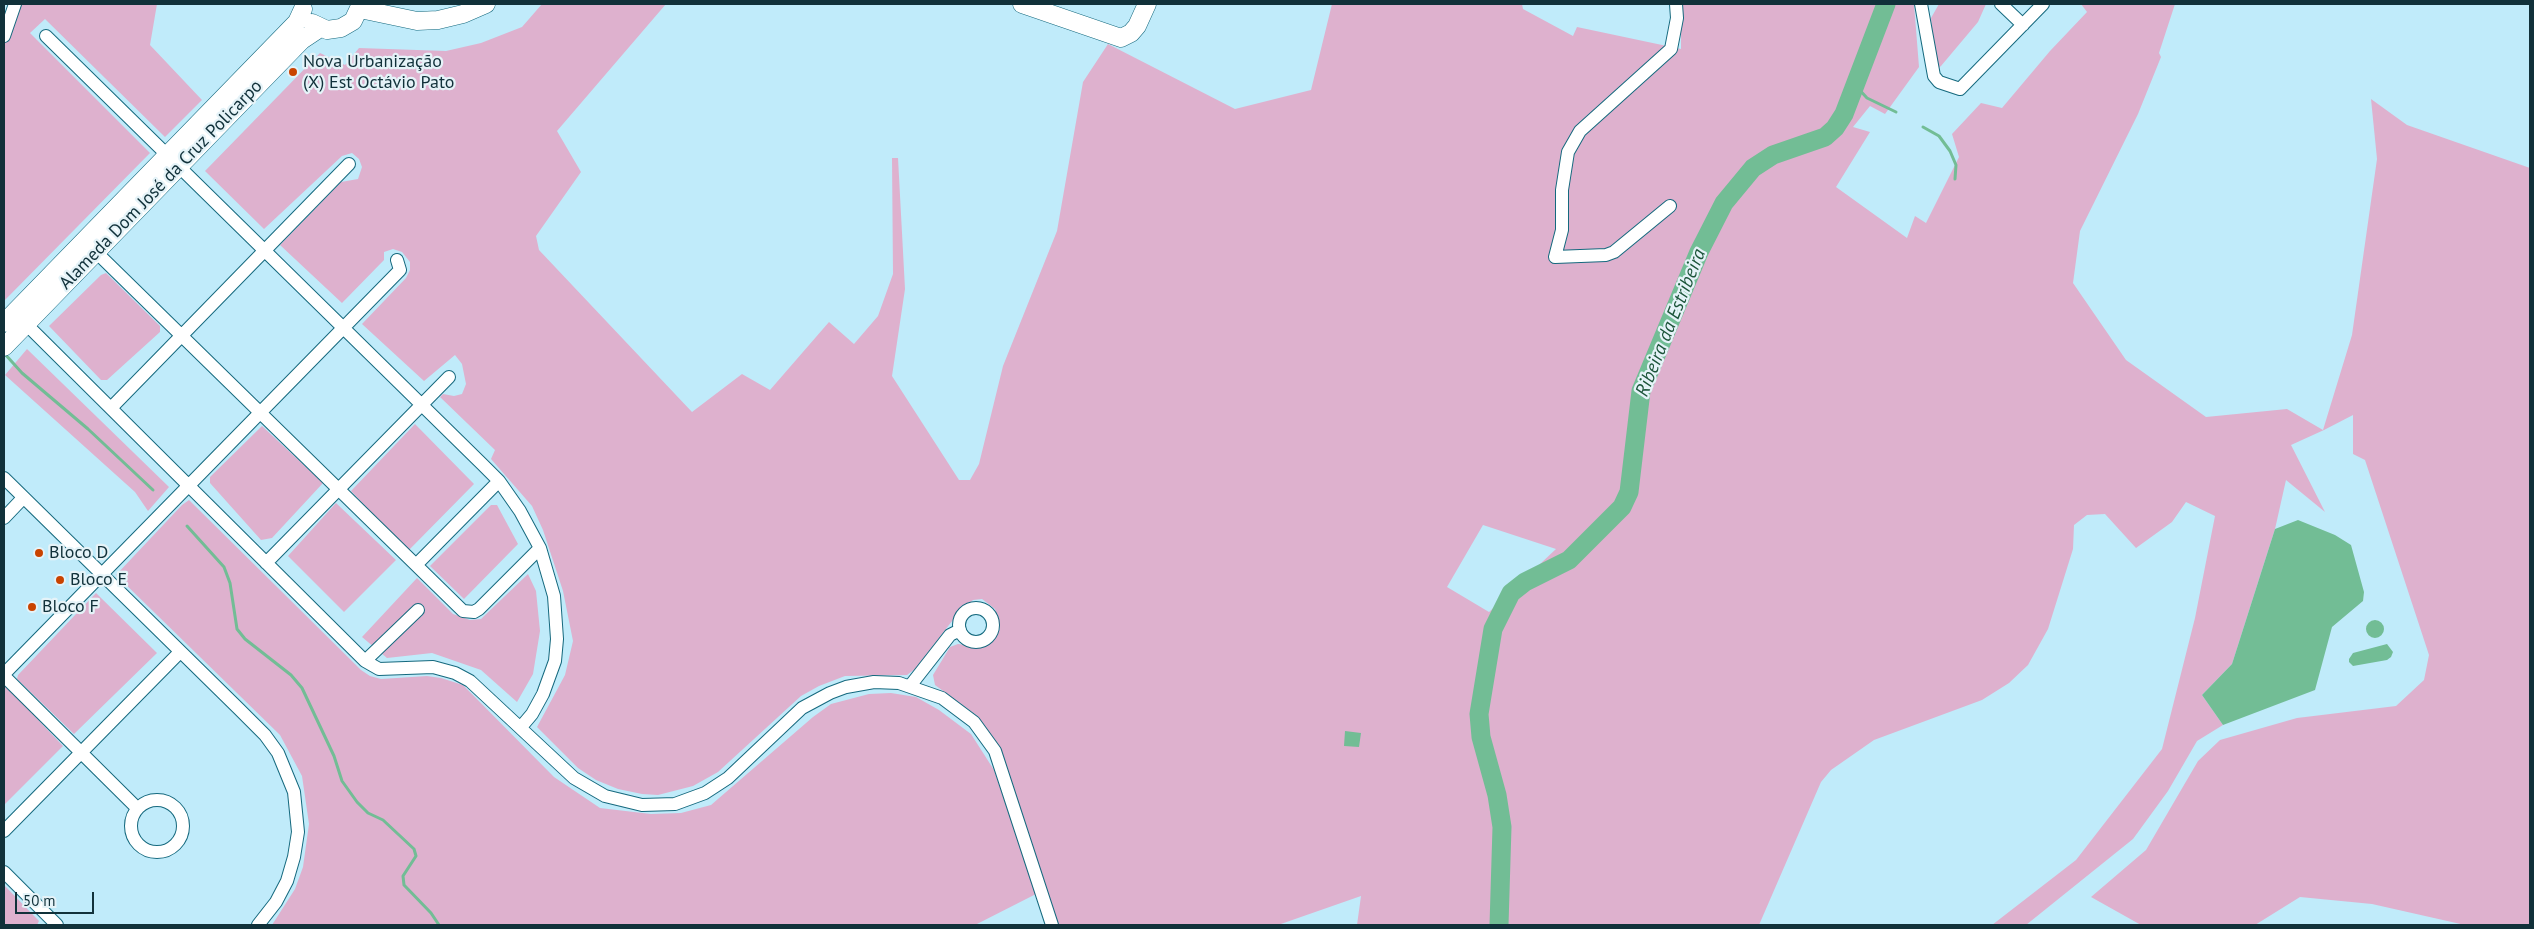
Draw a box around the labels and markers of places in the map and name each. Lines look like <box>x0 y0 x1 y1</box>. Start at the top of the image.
place label: Nova Urbanização (X) Est Octávio Pato <box>303 51 454 94</box>
marker: Nova Urbanização (X) Est Octávio Pato <box>287 66 299 78</box>
place label: Bloco D <box>49 542 108 564</box>
marker: Bloco D <box>33 547 45 559</box>
place label: Bloco E <box>70 569 127 591</box>
marker: Bloco E <box>54 574 66 586</box>
place label: Bloco F <box>42 596 99 618</box>
marker: Bloco F <box>26 601 38 613</box>

